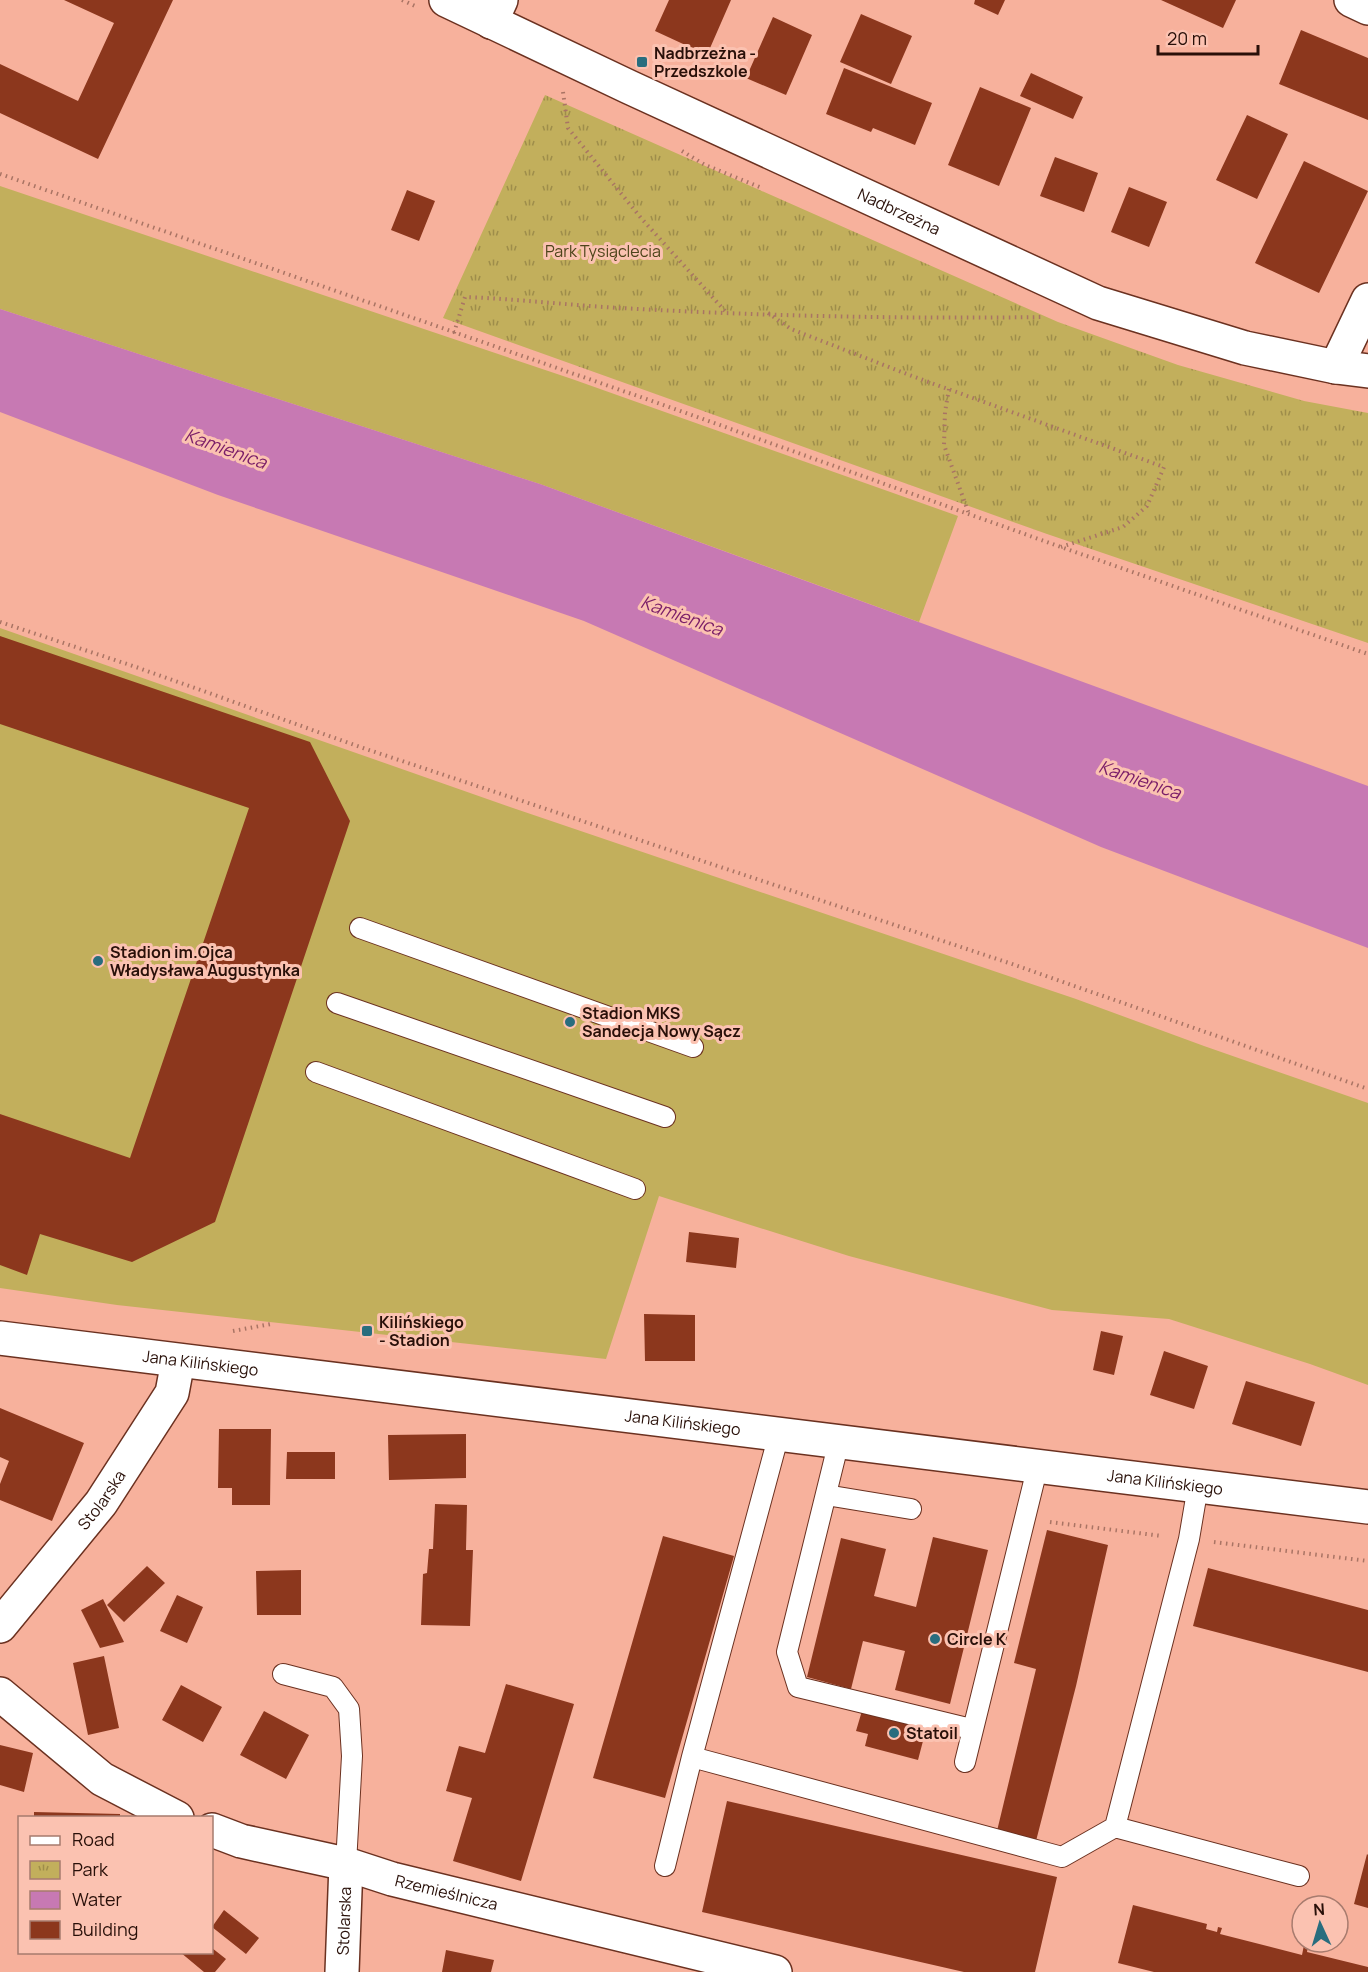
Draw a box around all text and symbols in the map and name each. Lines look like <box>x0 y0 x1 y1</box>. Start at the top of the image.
scale bar <box>1158 18 1258 56</box>
text: 20 m <box>1167 26 1207 50</box>
place label: Nadbrzeżna - Przedszkole <box>654 42 756 82</box>
marker: Nadbrzeżna - Przedszkole <box>635 55 649 69</box>
street label: Nadbrzeżna <box>854 183 944 240</box>
park label: Park Tysiąclecia <box>545 240 661 262</box>
water label: Kamienica <box>182 422 271 474</box>
water label: Kamienica <box>638 589 727 641</box>
water label: Kamienica <box>1096 754 1185 805</box>
place label: Stadion im.Ojca Władysława Augustynka <box>110 941 300 981</box>
marker: Stadion im.Ojca Władysława Augustynka <box>91 954 105 968</box>
place label: Stadion MKS Sandecja Nowy Sącz <box>582 1002 741 1042</box>
marker: Stadion MKS Sandecja Nowy Sącz <box>563 1015 577 1029</box>
place label: Kilińskiego - Stadion <box>379 1311 464 1351</box>
marker: Kilińskiego - Stadion <box>360 1324 374 1338</box>
street label: Jana Kilińskiego <box>141 1345 260 1381</box>
street label: Jana Kilińskiego <box>624 1404 742 1440</box>
street label: Jana Kilińskiego <box>1106 1464 1224 1500</box>
street label: Stolarska <box>72 1466 130 1534</box>
place label: Circle K <box>947 1628 1007 1650</box>
marker: Circle K <box>928 1632 942 1646</box>
place label: Statoil <box>906 1722 958 1744</box>
marker: Statoil <box>887 1726 901 1740</box>
legend <box>18 1816 213 1954</box>
text: Road <box>72 1827 115 1851</box>
text: Park <box>72 1857 109 1881</box>
street label: Rzemieślnicza <box>393 1869 500 1915</box>
street label: Stolarska <box>332 1886 356 1956</box>
text: Water <box>72 1887 122 1911</box>
north arrow <box>1290 1894 1350 1954</box>
text: N <box>1312 1898 1325 1920</box>
text: Building <box>72 1917 138 1941</box>

